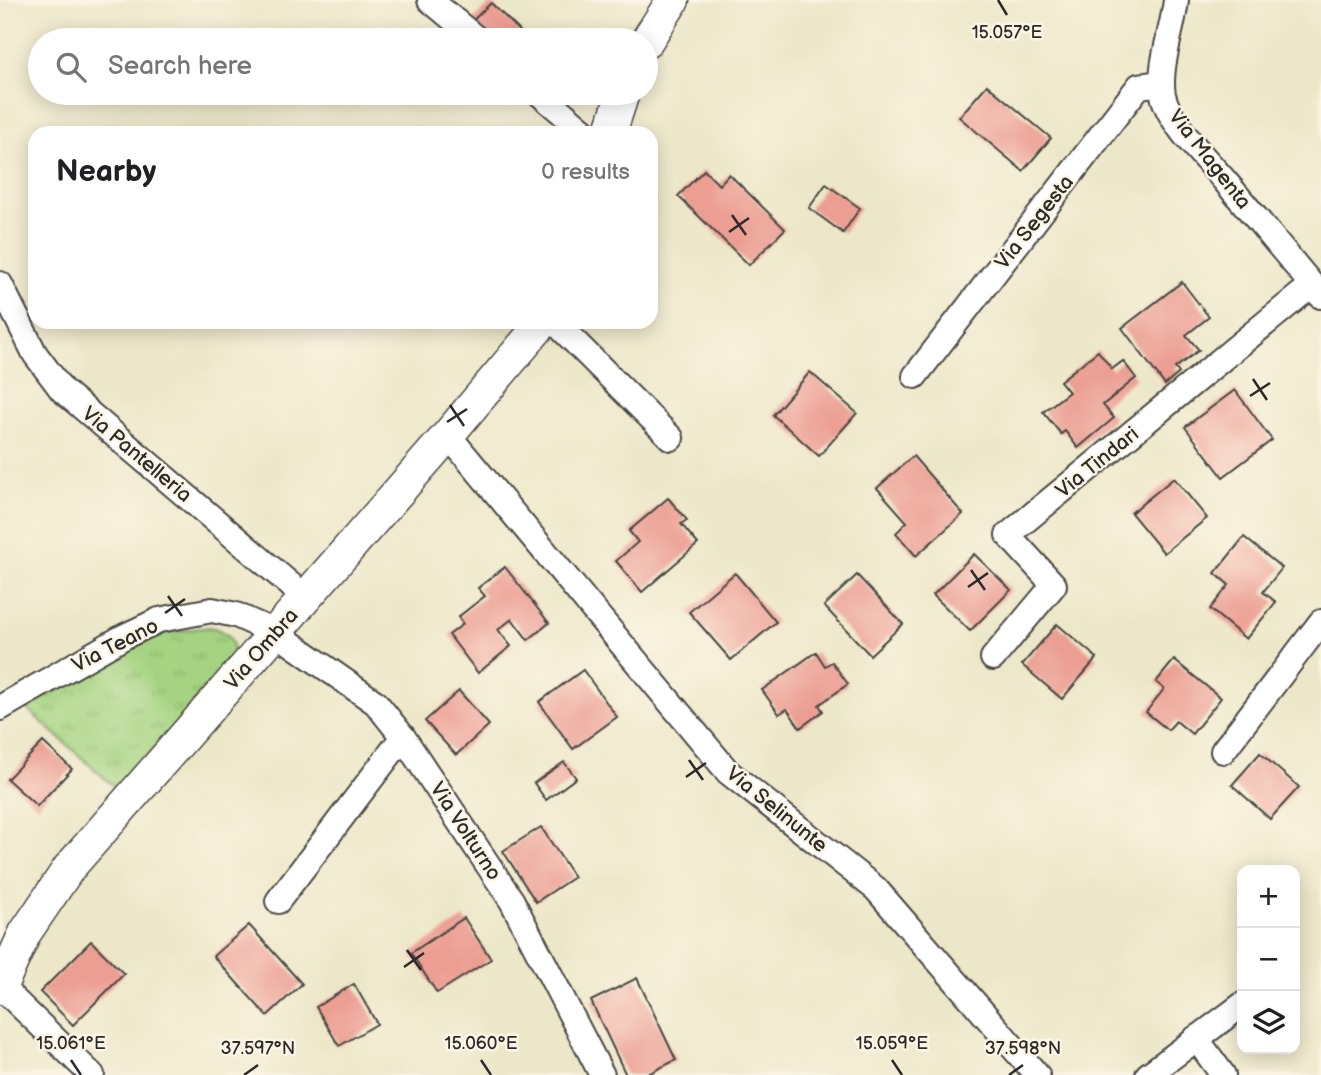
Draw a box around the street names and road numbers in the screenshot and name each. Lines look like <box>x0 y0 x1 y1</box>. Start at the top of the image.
street label: Via Magenta <box>1163 104 1256 214</box>
street label: Via Segesta <box>990 170 1079 274</box>
street label: Via Pantelleria <box>77 401 197 508</box>
street label: Via Tindari <box>1051 421 1144 504</box>
street label: Via Ombra <box>219 603 304 695</box>
street label: Via Teano <box>68 613 163 678</box>
street label: Via Selinunte <box>721 761 832 858</box>
street label: Via Volturno <box>425 777 507 885</box>

